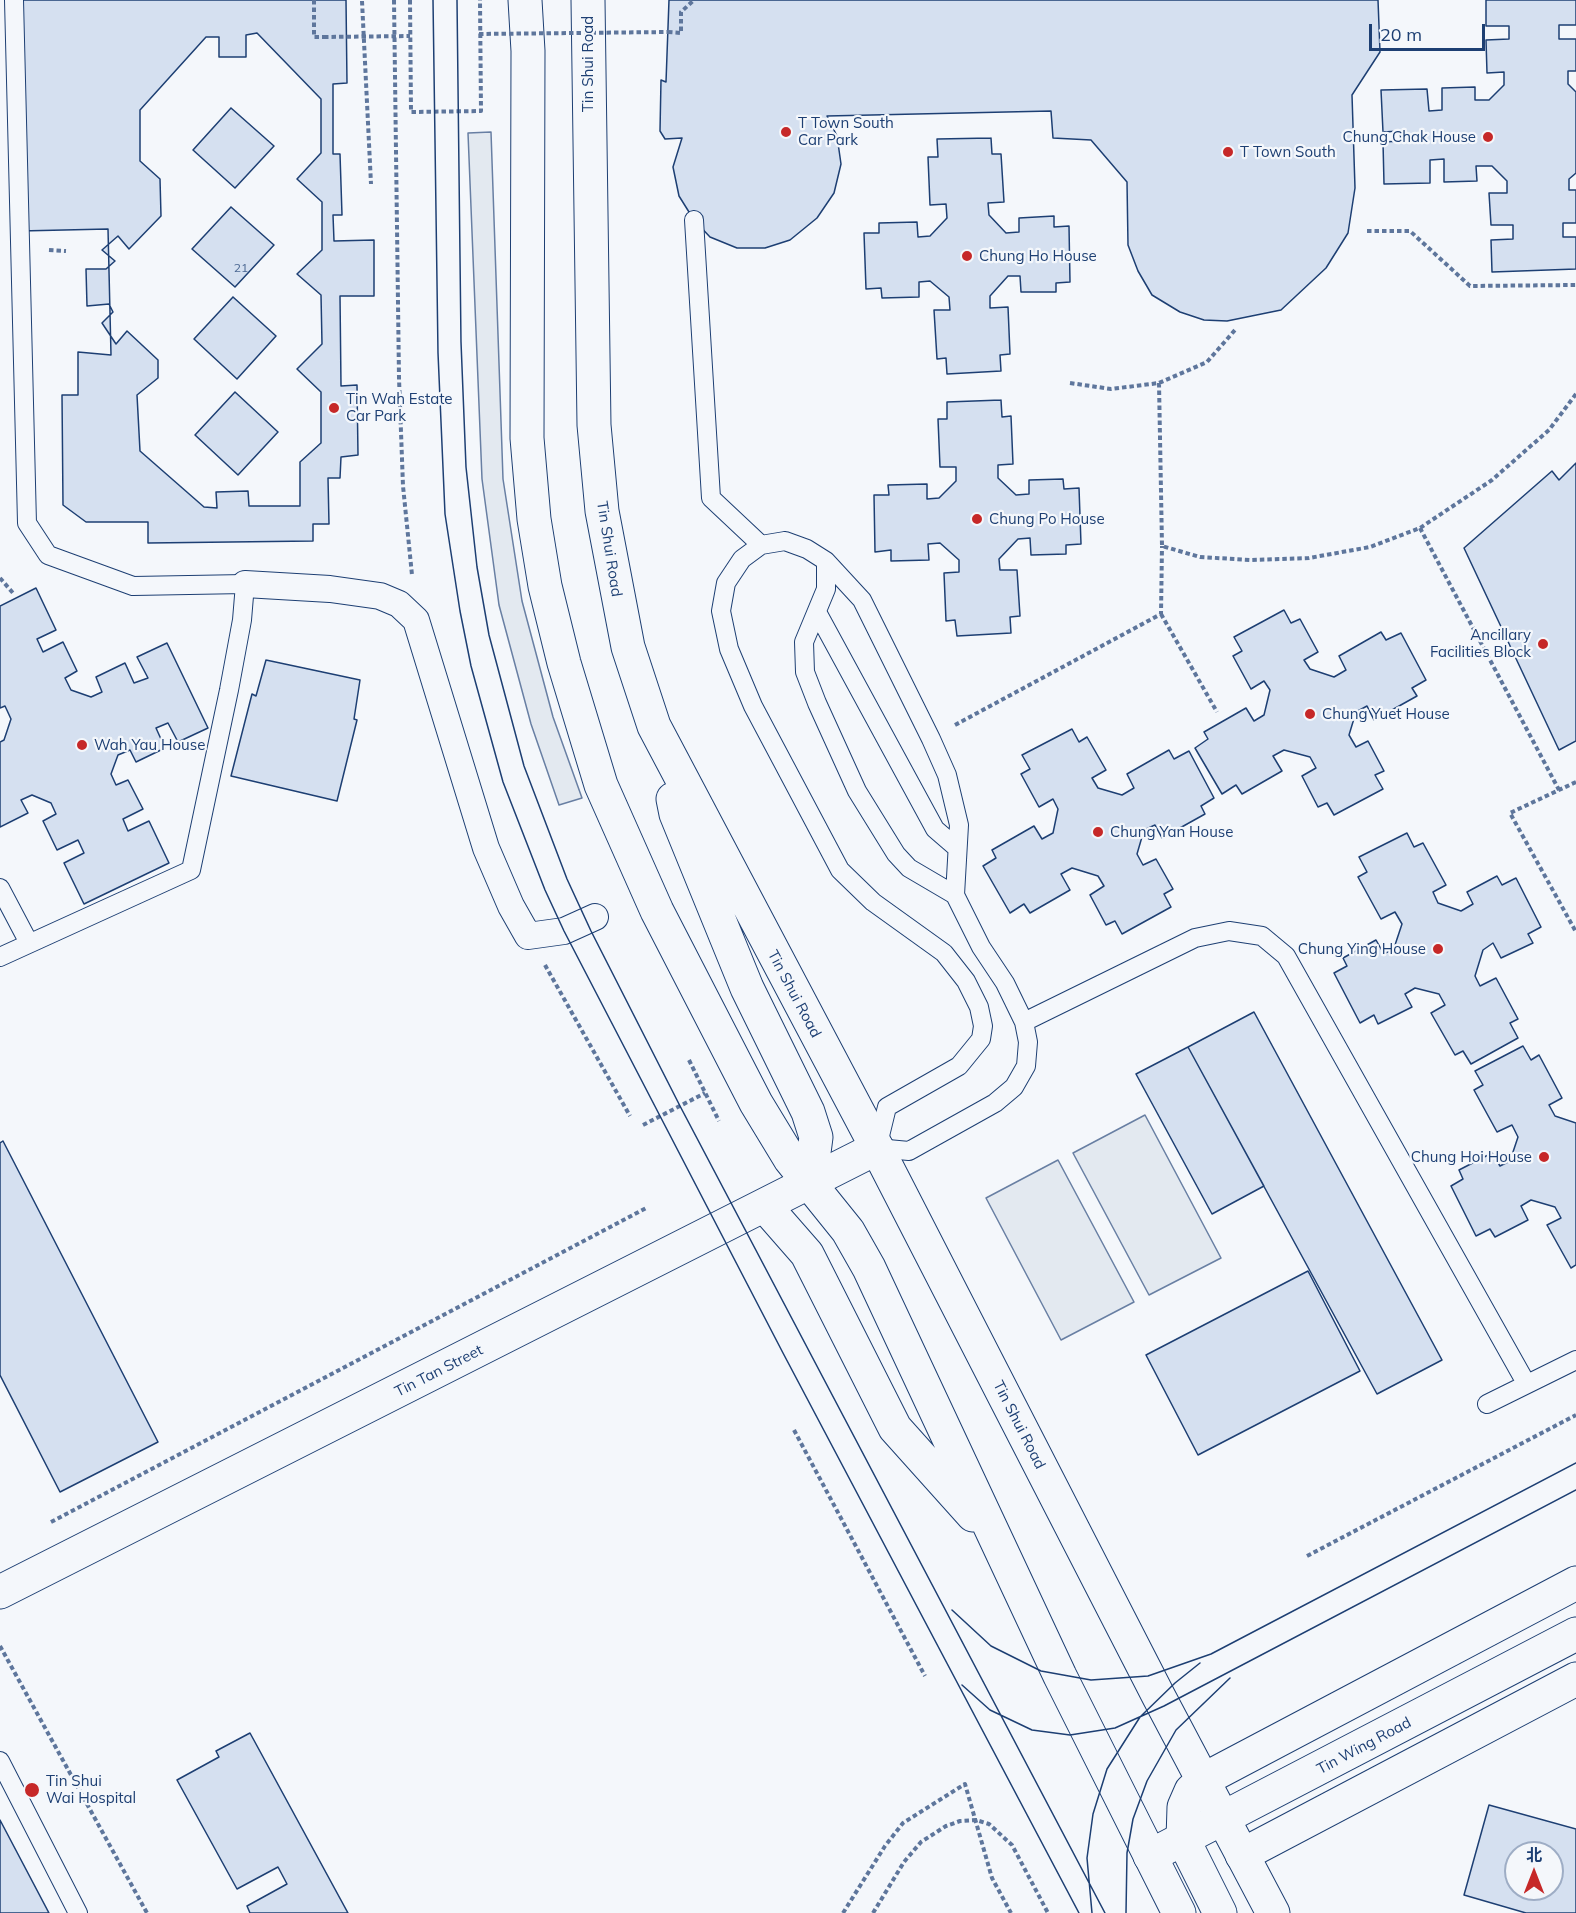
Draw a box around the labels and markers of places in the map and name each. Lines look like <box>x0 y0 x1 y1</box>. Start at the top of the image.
place label: T Town South Car Park <box>798 114 894 149</box>
marker: T Town South Car Park <box>779 125 793 139</box>
place label: Chung Chak House <box>1343 128 1476 146</box>
marker: Chung Chak House <box>1481 130 1495 144</box>
place label: T Town South <box>1240 143 1336 161</box>
marker: T Town South <box>1221 145 1235 159</box>
place label: Chung Ho House <box>979 247 1097 265</box>
marker: Chung Ho House <box>960 249 974 263</box>
place label: Tin Wah Estate Car Park <box>346 390 453 425</box>
marker: Tin Wah Estate Car Park <box>327 401 341 415</box>
place label: Chung Po House <box>989 510 1105 528</box>
marker: Chung Po House <box>970 512 984 526</box>
place label: Ancillary Facilities Block <box>1430 626 1531 661</box>
marker: Ancillary Facilities Block <box>1536 637 1550 651</box>
place label: Chung Yuet House <box>1322 705 1450 723</box>
marker: Chung Yuet House <box>1303 707 1317 721</box>
place label: Wah Yau House <box>94 736 205 754</box>
marker: Wah Yau House <box>75 738 89 752</box>
place label: Chung Yan House <box>1110 823 1233 841</box>
marker: Chung Yan House <box>1091 825 1105 839</box>
place label: Chung Ying House <box>1298 940 1426 958</box>
marker: Chung Ying House <box>1431 942 1445 956</box>
place label: Chung Hoi House <box>1411 1148 1532 1166</box>
marker: Chung Hoi House <box>1537 1150 1551 1164</box>
place label: Tin Shui Wai Hospital <box>46 1772 136 1807</box>
marker: Tin Shui Wai Hospital <box>23 1781 41 1799</box>

